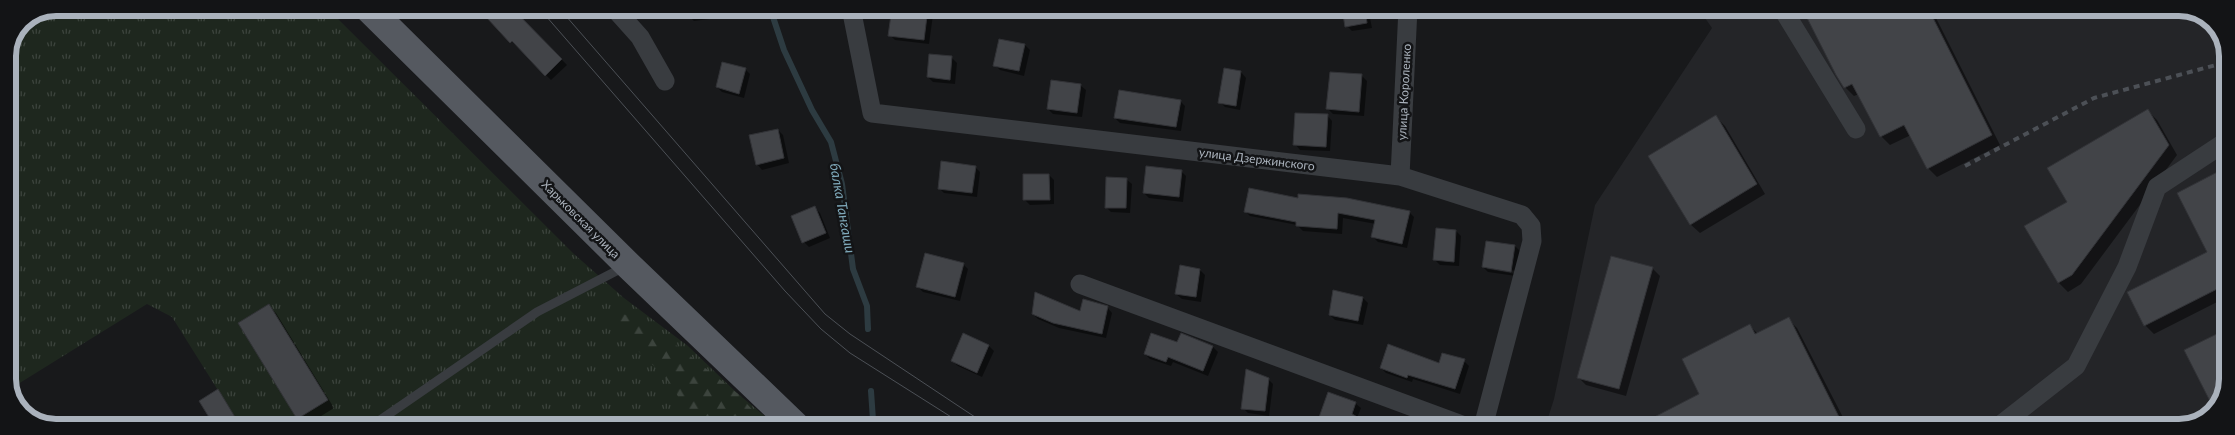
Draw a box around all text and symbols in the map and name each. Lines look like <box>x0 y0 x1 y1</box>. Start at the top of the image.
street label: улица Короленко <box>1394 43 1414 141</box>
street label: улица Дзержинского <box>1198 144 1316 174</box>
water label: балка Тангаши <box>827 162 859 254</box>
street label: Харьковская улица <box>539 177 623 261</box>

